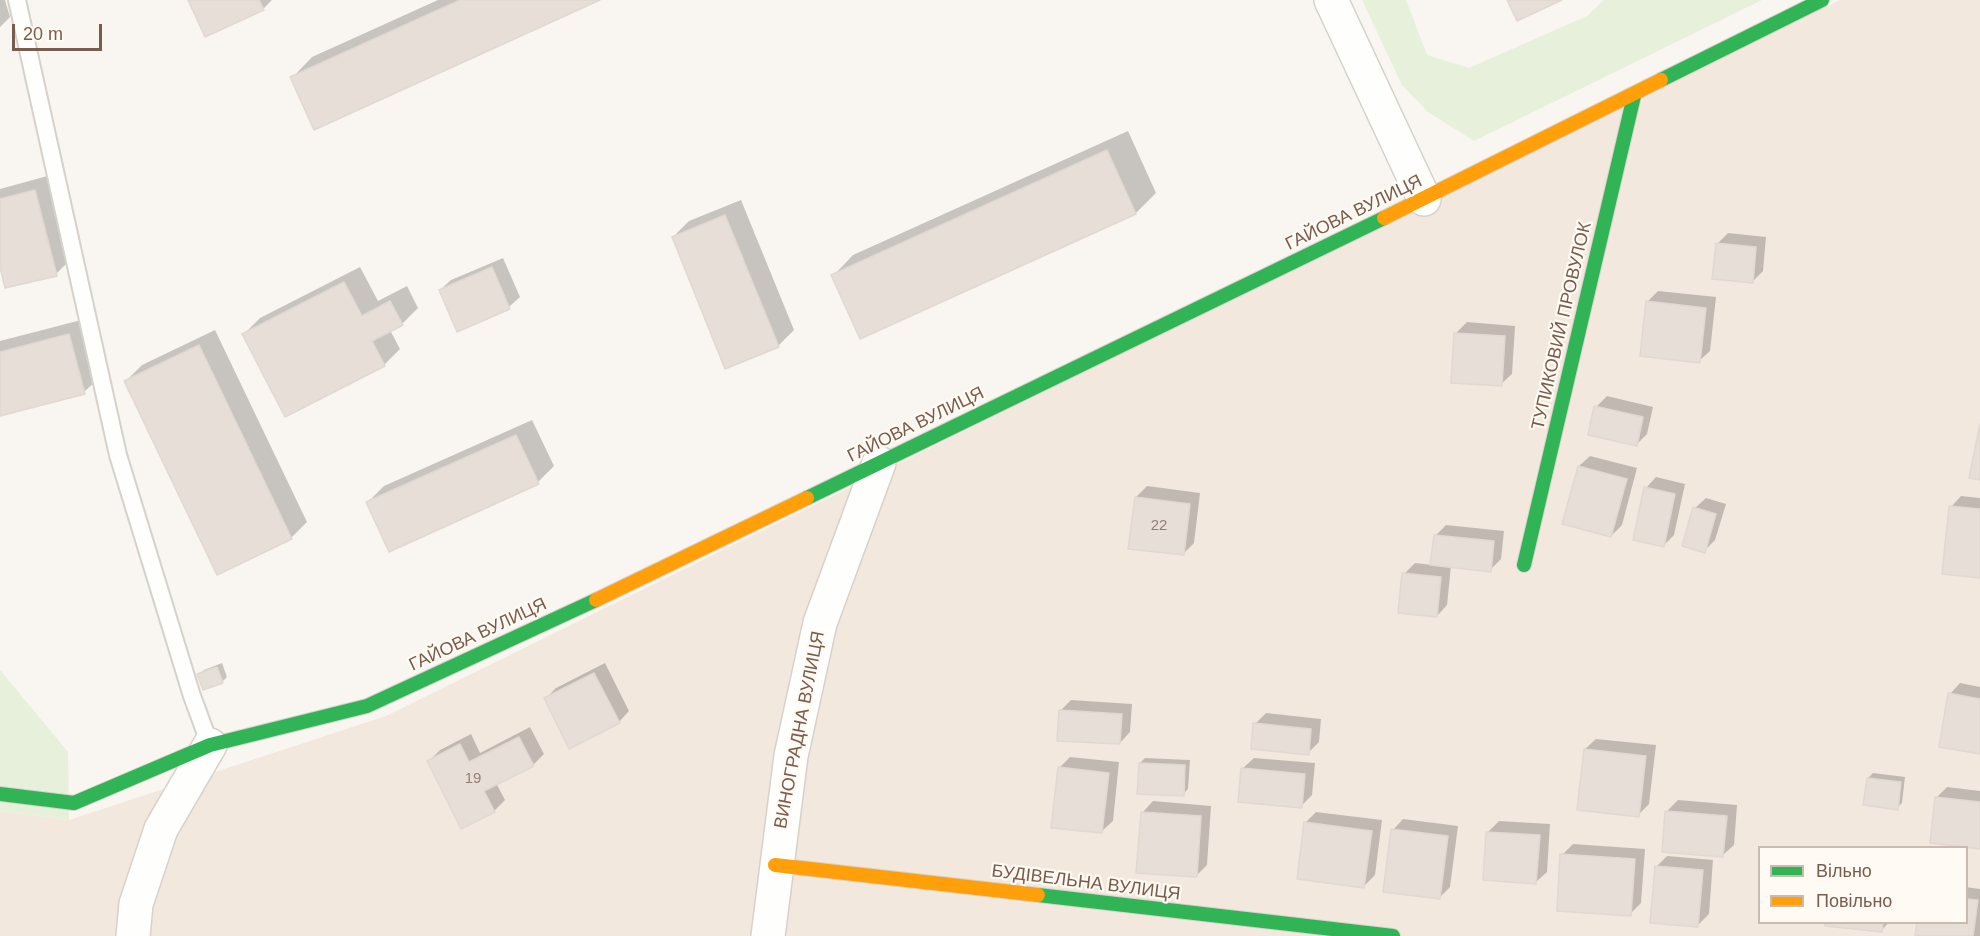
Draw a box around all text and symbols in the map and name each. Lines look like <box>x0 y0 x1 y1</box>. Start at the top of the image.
scale bar <box>15 12 105 50</box>
text: 20 m <box>23 24 63 44</box>
street label: ГАЙОВА ВУЛИЦЯ <box>1282 171 1426 255</box>
street label: ТУПИКОВИЙ ПРОВУЛОК <box>1528 220 1596 432</box>
street label: ГАЙОВА ВУЛИЦЯ <box>844 383 988 467</box>
house number: 22 <box>1151 517 1167 535</box>
street label: ГАЙОВА ВУЛИЦЯ <box>406 594 550 676</box>
street label: ВИНОГРАДНА ВУЛИЦЯ <box>770 629 830 831</box>
house number: 19 <box>465 770 481 788</box>
legend <box>1758 846 1968 924</box>
street label: БУДІВЕЛЬНА ВУЛИЦЯ <box>990 861 1182 905</box>
text: Вільно <box>1816 861 1872 881</box>
text: Повільно <box>1816 891 1892 911</box>

